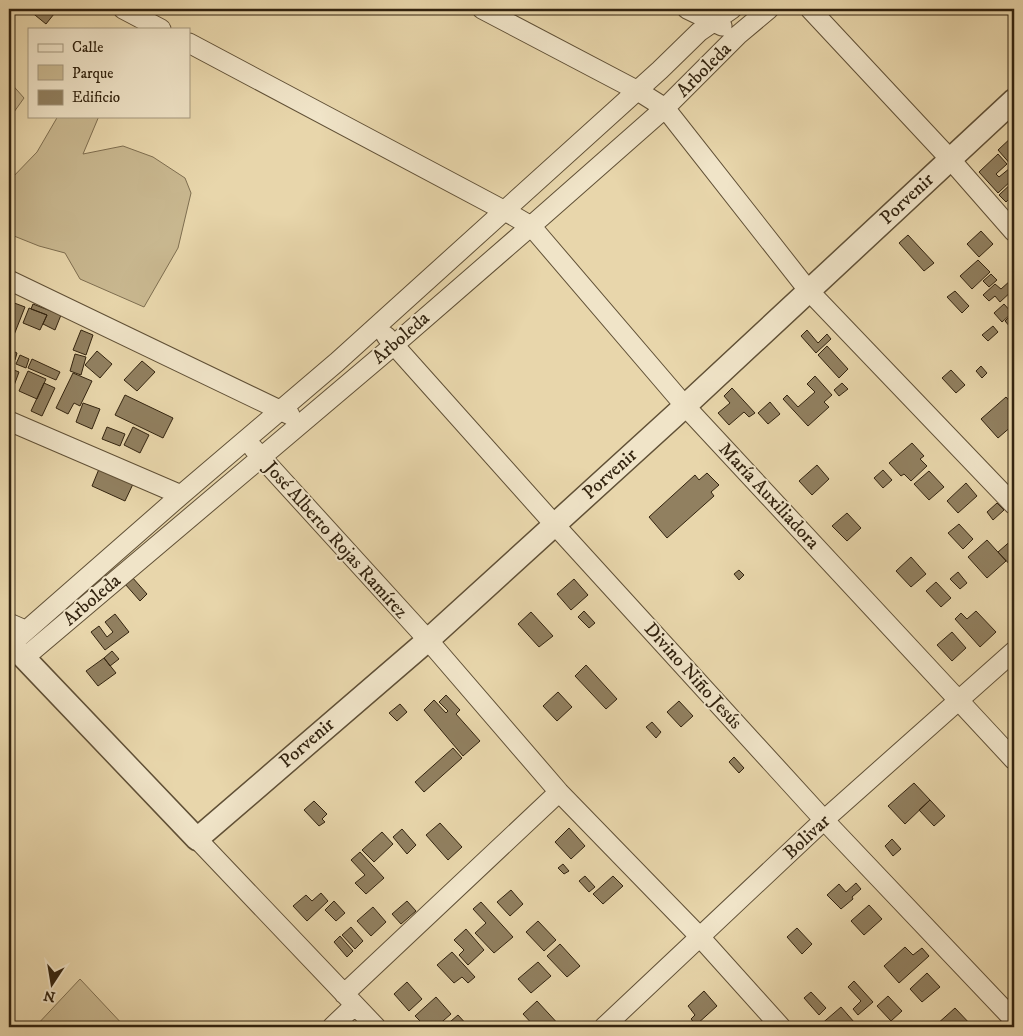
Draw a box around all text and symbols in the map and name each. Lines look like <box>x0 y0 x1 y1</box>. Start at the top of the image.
legend <box>28 28 190 118</box>
text: Calle <box>72 38 104 57</box>
street label: Arboleda <box>672 38 736 102</box>
text: Parque <box>72 64 113 83</box>
text: Edificio <box>72 88 120 107</box>
street label: Porvenir <box>875 168 939 230</box>
street label: Arboleda <box>368 307 434 369</box>
street label: María Auxiliadora <box>714 438 824 554</box>
street label: Porvenir <box>578 444 642 504</box>
street label: José Alberto Rojas Ramírez <box>258 455 413 623</box>
street label: Arboleda <box>58 569 126 631</box>
street label: Divino Niño Jesús <box>639 618 747 734</box>
street label: Porvenir <box>275 713 339 773</box>
street label: Bolivar <box>779 810 835 864</box>
north arrow <box>28 958 78 1008</box>
text: N <box>42 986 57 1006</box>

